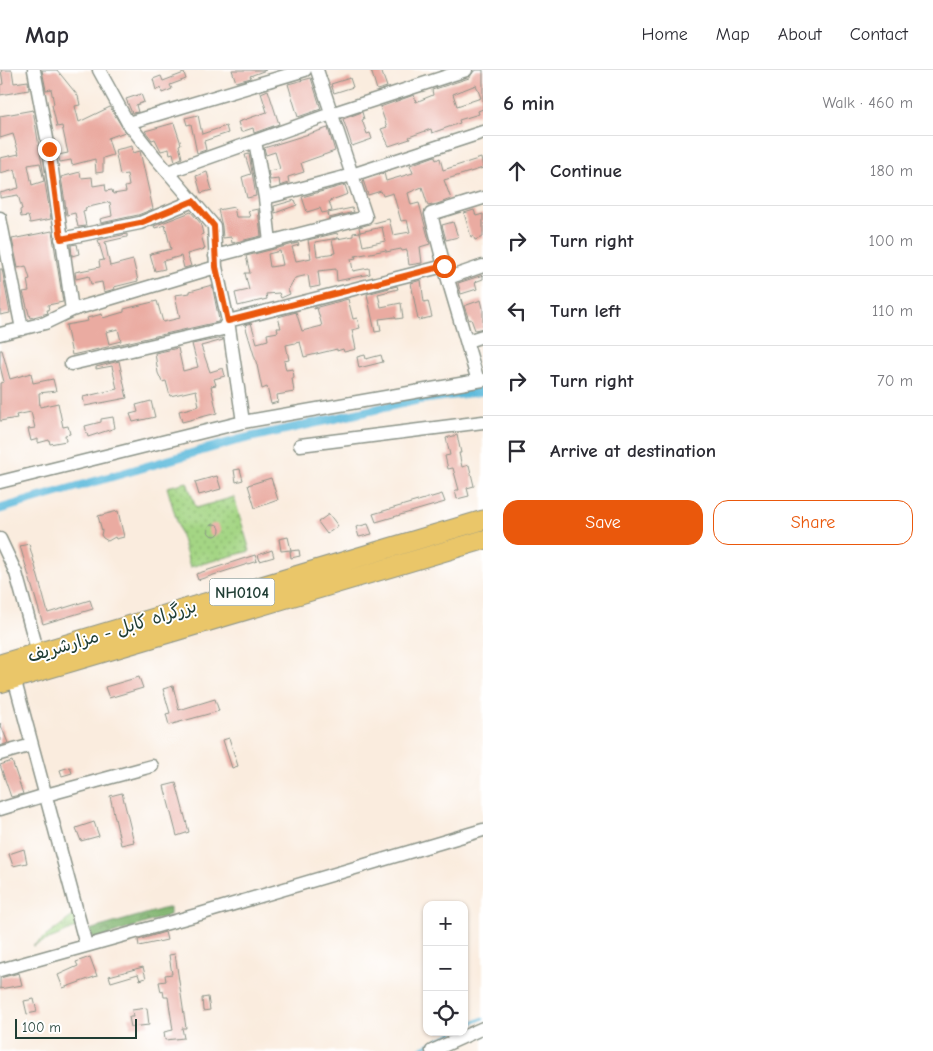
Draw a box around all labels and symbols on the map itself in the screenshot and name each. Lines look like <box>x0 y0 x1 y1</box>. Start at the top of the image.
route end <box>38 138 61 161</box>
route start <box>433 255 456 278</box>
road number: NH0104 <box>210 578 274 606</box>
street label: بزرگراه کابل - مزارشریف <box>25 596 199 667</box>
scale bar <box>15 1016 138 1039</box>

